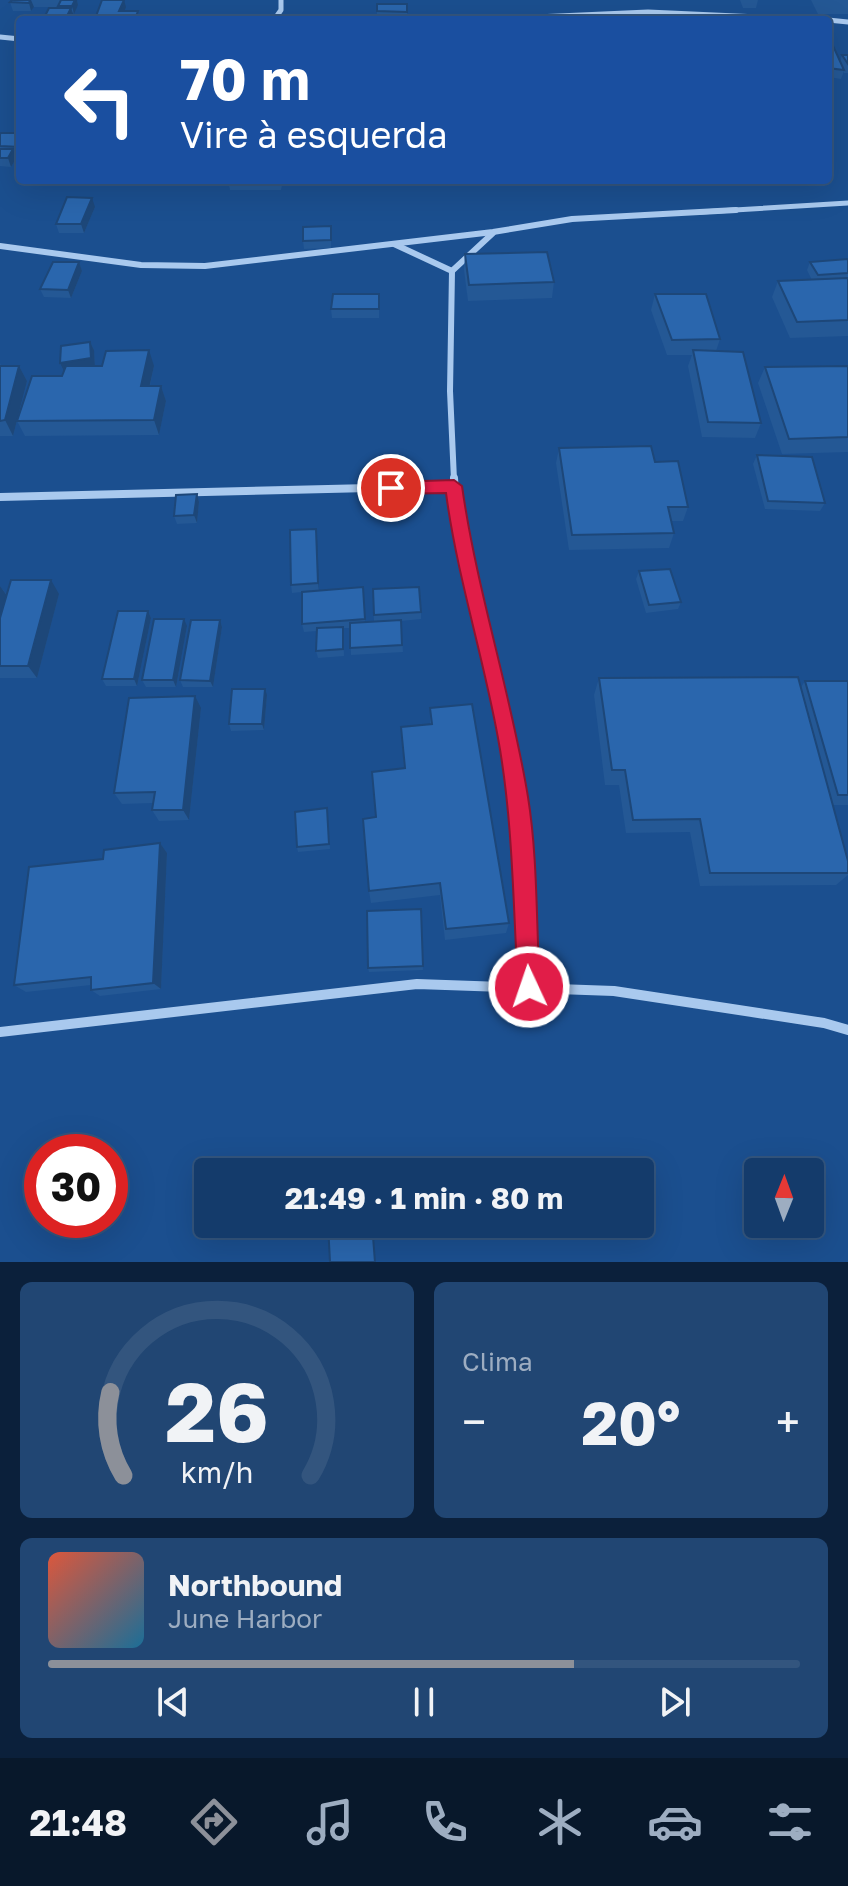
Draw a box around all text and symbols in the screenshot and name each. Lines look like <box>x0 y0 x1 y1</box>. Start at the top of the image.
text: 70 m <box>180 45 310 112</box>
icon: left <box>48 48 152 152</box>
text: Vire à esquerda <box>180 113 448 156</box>
pin <box>357 454 425 522</box>
icon: arrive <box>369 466 413 510</box>
position arrow <box>487 945 571 1029</box>
speed limit sign: 30 <box>24 1134 128 1238</box>
north arrow <box>744 1158 824 1238</box>
map controls <box>744 1158 824 1238</box>
text: 21:49 · 1 min · 80 m <box>285 1180 563 1216</box>
text: Clima <box>462 1346 533 1377</box>
text: 26 <box>165 1360 269 1460</box>
text: 20° <box>582 1386 681 1458</box>
text: − <box>462 1395 486 1448</box>
text: + <box>776 1395 800 1448</box>
text: km/h <box>181 1455 253 1489</box>
text: Northbound <box>168 1567 342 1603</box>
text: June Harbor <box>168 1603 322 1634</box>
icon: previous <box>151 1680 195 1724</box>
icon: pause <box>402 1680 446 1724</box>
icon: next <box>653 1680 697 1724</box>
icon: directions <box>186 1794 242 1850</box>
icon: music <box>302 1794 358 1850</box>
icon: phone <box>417 1794 473 1850</box>
icon: climate <box>532 1794 588 1850</box>
icon: car <box>647 1794 703 1850</box>
icon: filters <box>762 1794 818 1850</box>
text: 21:48 <box>30 1801 127 1844</box>

